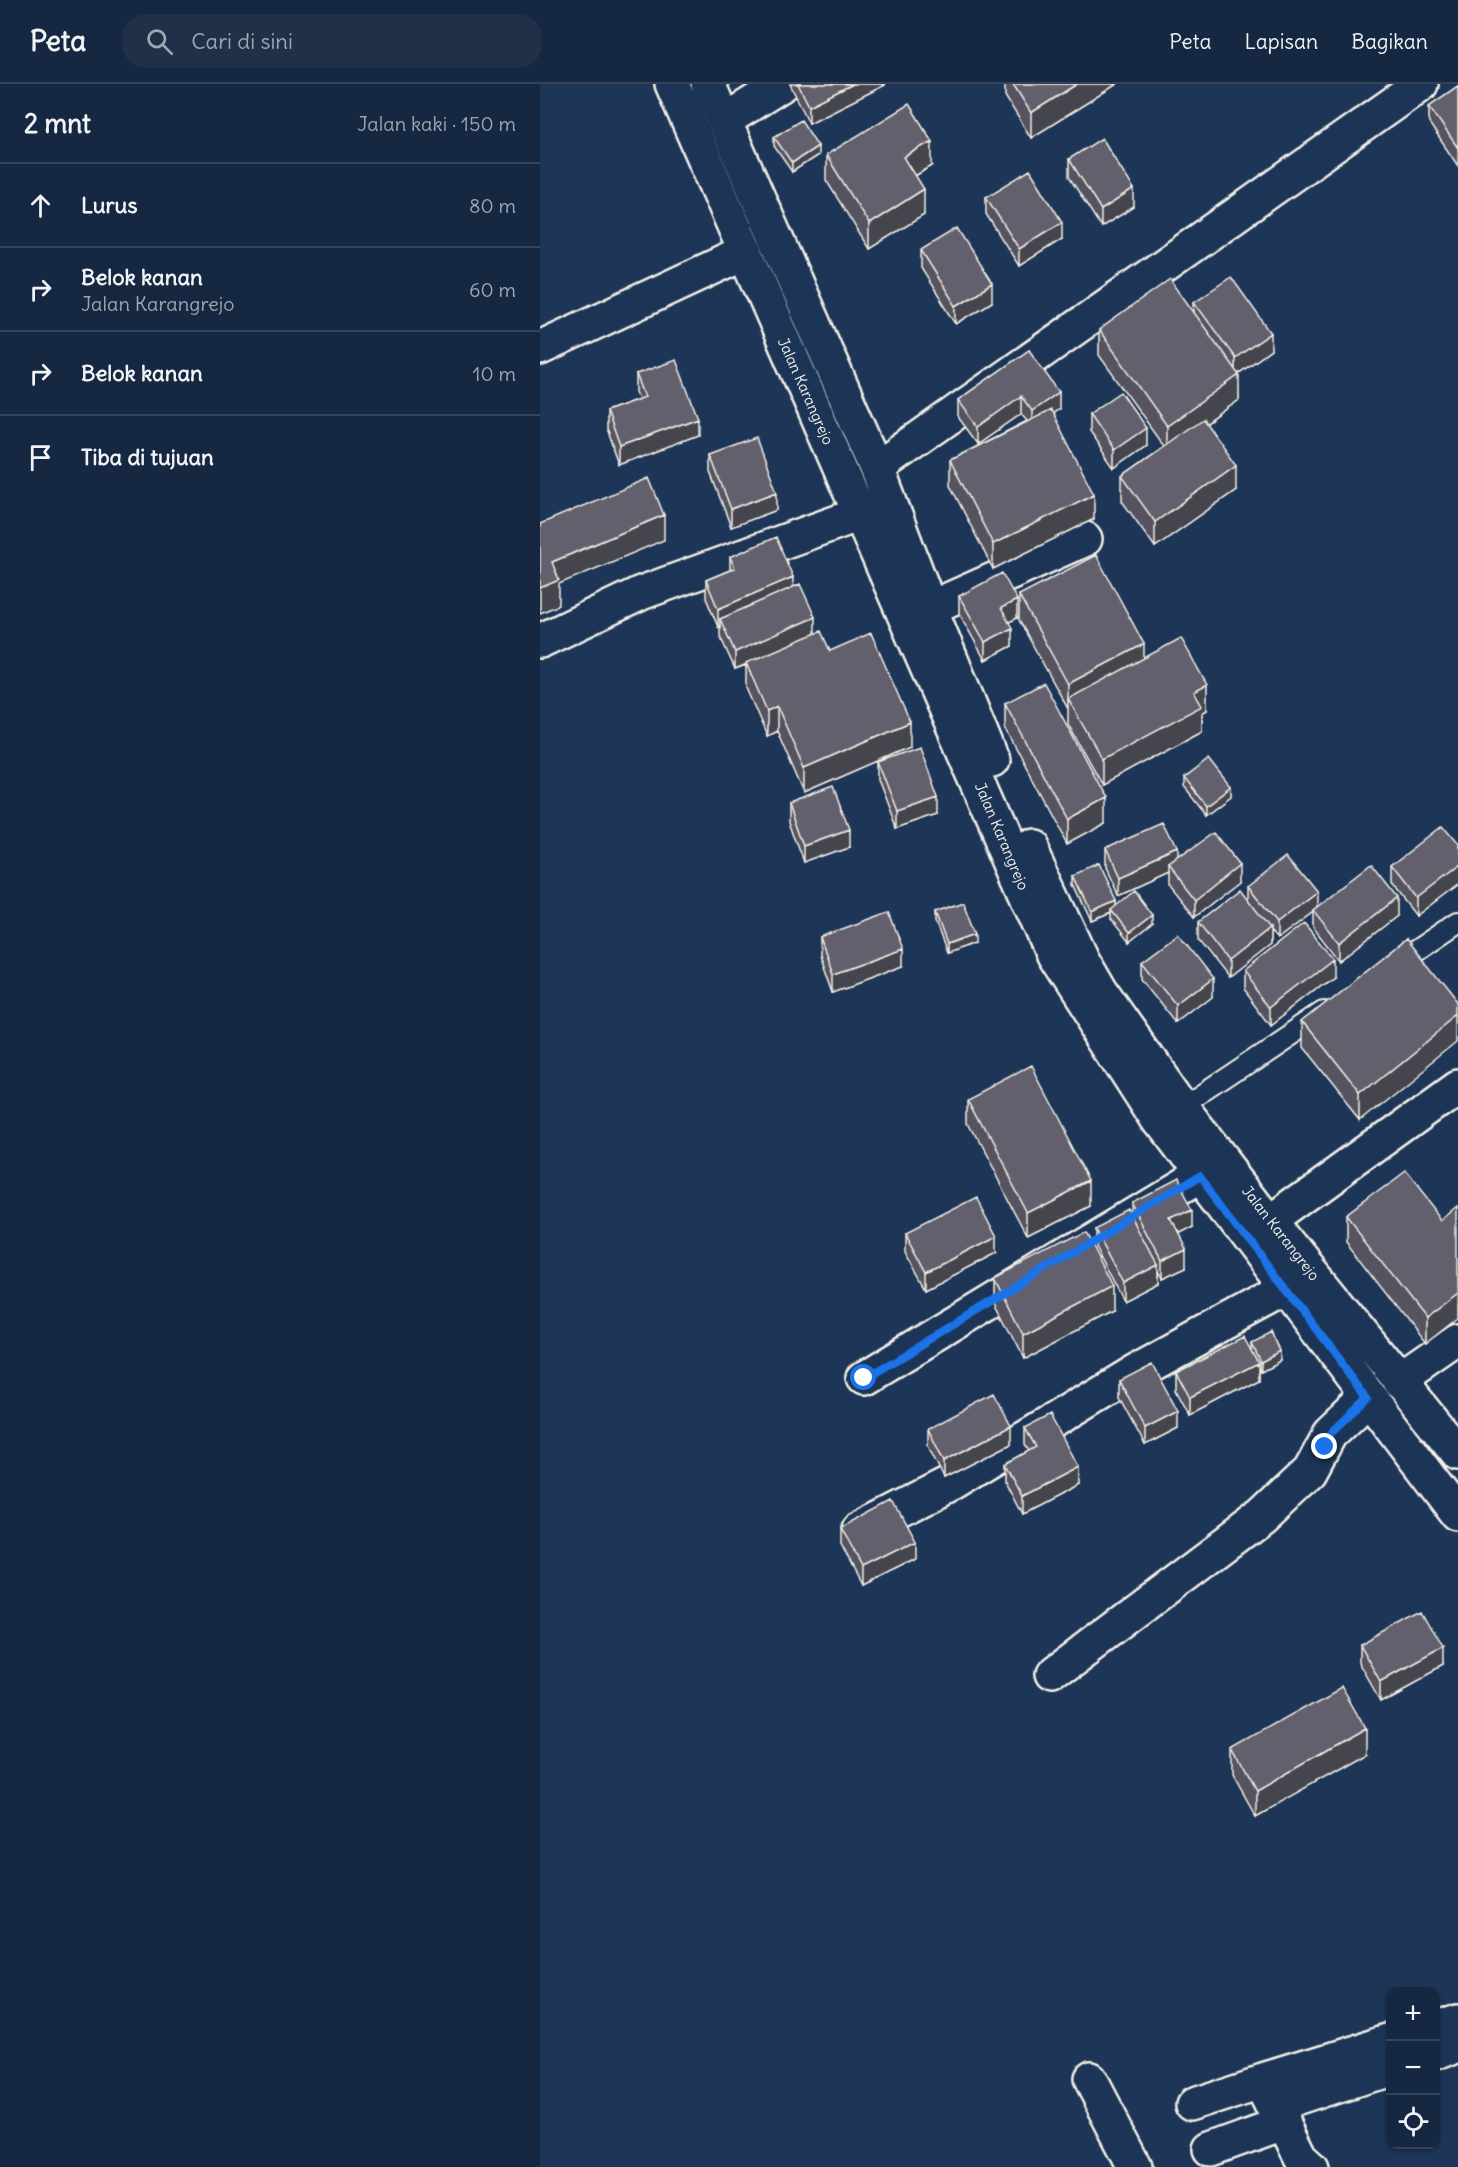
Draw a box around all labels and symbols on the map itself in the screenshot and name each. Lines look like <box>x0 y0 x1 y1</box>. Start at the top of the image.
street label: Jalan Karangrejo <box>774 335 838 447</box>
street label: Jalan Karangrejo <box>971 779 1033 893</box>
street label: Jalan Karangrejo <box>1238 1182 1324 1284</box>
route start <box>850 1364 876 1390</box>
route end <box>1311 1433 1337 1459</box>

